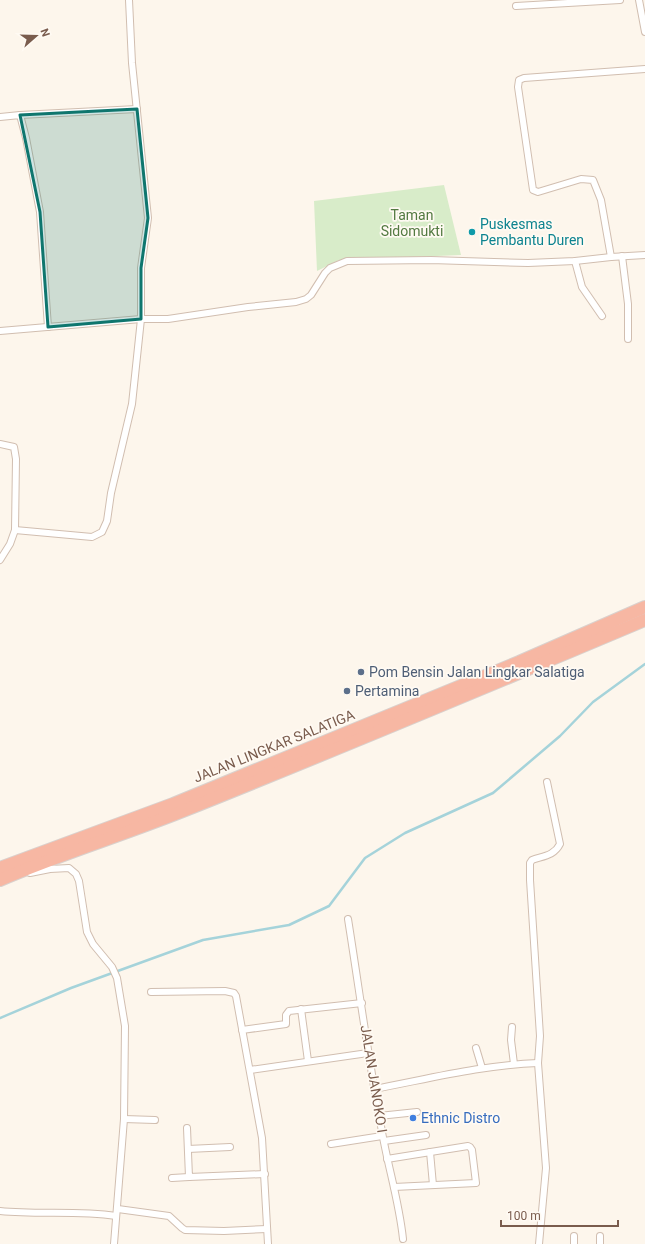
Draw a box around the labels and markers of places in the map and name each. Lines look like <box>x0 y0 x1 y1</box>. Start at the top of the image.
place label: Puskesmas Pembantu Duren <box>480 216 584 248</box>
marker: Puskesmas Pembantu Duren <box>467 227 477 237</box>
place label: Pom Bensin Jalan Lingkar Salatiga <box>369 664 585 680</box>
marker: Pom Bensin Jalan Lingkar Salatiga <box>356 667 366 677</box>
place label: Pertamina <box>355 683 419 699</box>
marker: Pertamina <box>342 686 352 696</box>
place label: Ethnic Distro <box>421 1110 500 1126</box>
marker: Ethnic Distro <box>408 1113 418 1123</box>

